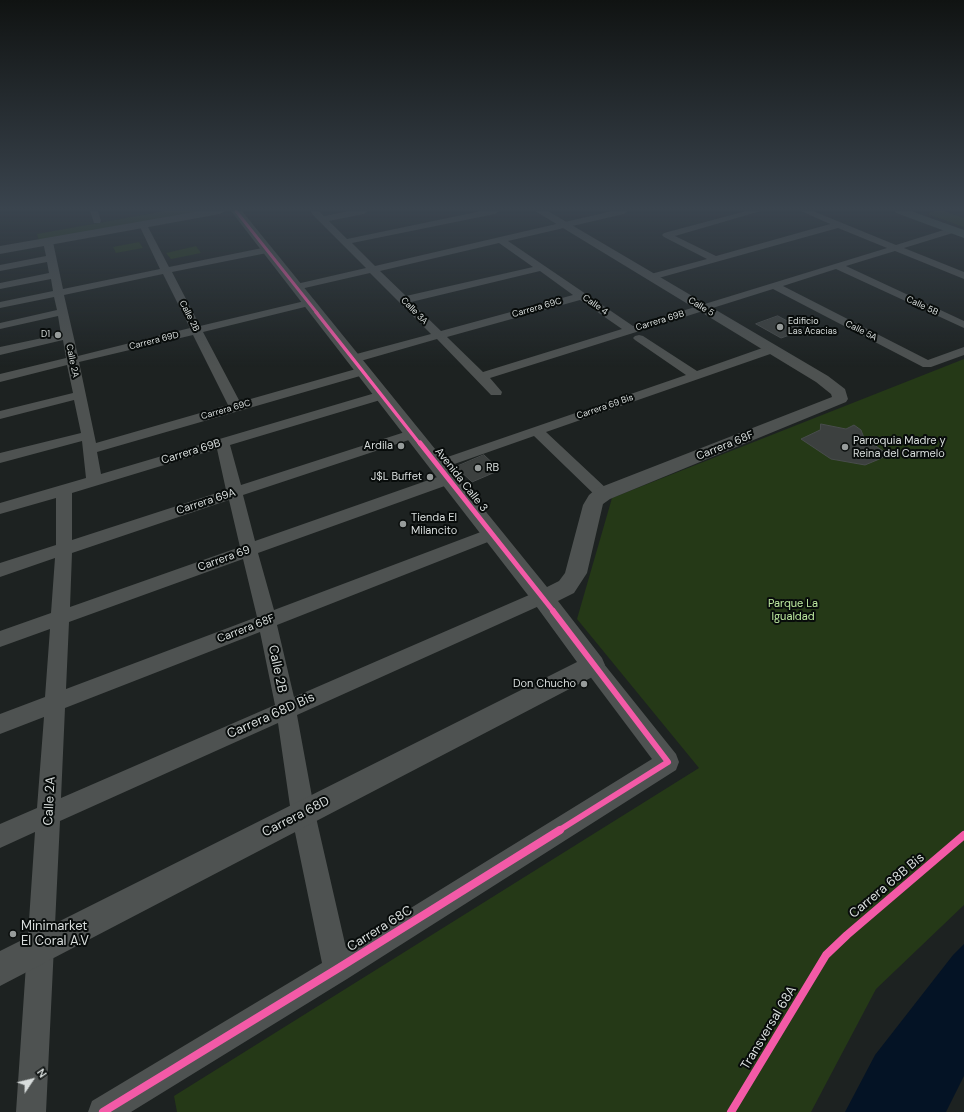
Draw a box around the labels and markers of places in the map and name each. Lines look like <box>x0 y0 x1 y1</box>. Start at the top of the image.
place label: Edificio Las Acacias <box>788 317 837 338</box>
marker: Edificio Las Acacias <box>775 322 785 332</box>
place label: D1 <box>41 330 50 340</box>
marker: D1 <box>53 330 63 340</box>
place label: Parroquia Madre y Reina del Carmelo <box>853 434 946 460</box>
place label: Ardila <box>364 439 393 453</box>
marker: Ardila <box>396 441 406 451</box>
marker: Parroquia Madre y Reina del Carmelo <box>840 442 850 452</box>
place label: RB <box>486 461 499 475</box>
marker: RB <box>473 463 483 473</box>
place label: J$L Buffet <box>371 470 422 484</box>
marker: J$L Buffet <box>425 472 435 482</box>
place label: Tienda El Milancito <box>411 511 457 537</box>
marker: Tienda El Milancito <box>398 519 408 529</box>
place label: Don Chucho <box>513 677 576 691</box>
marker: Don Chucho <box>579 679 589 689</box>
place label: Minimarket El Coral A.V <box>21 919 89 950</box>
marker: Minimarket El Coral A.V <box>8 929 18 939</box>

